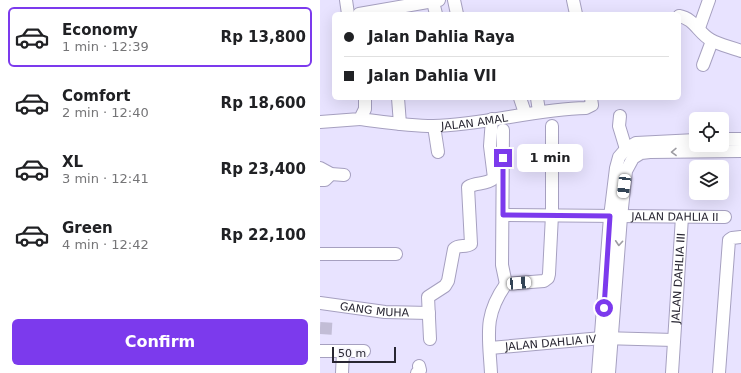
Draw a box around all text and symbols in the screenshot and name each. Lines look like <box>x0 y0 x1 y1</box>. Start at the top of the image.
icon: car <box>14 19 50 55</box>
text: Economy <box>62 21 138 39</box>
text: Rp 13,800 <box>221 28 306 46</box>
text: Jalan Dahlia Raya <box>368 28 515 46</box>
text: 1 min · 12:39 <box>62 39 149 54</box>
text: Jalan Dahlia VII <box>368 67 497 85</box>
icon: car <box>14 85 50 121</box>
text: Comfort <box>62 87 130 105</box>
text: Rp 18,600 <box>221 94 306 112</box>
text: 2 min · 12:40 <box>62 105 149 120</box>
street label: JALAN AMAL <box>440 111 510 133</box>
map controls <box>689 112 729 200</box>
button: locate <box>689 112 729 152</box>
callout: 1 min <box>517 144 583 172</box>
one-way arrow <box>671 148 677 156</box>
route end <box>494 149 512 167</box>
text: 1 min <box>530 150 570 165</box>
icon: car <box>14 151 50 187</box>
text: XL <box>62 153 83 171</box>
text: Rp 23,400 <box>221 160 306 178</box>
button: layers <box>689 160 729 200</box>
text: 3 min · 12:41 <box>62 171 149 186</box>
car <box>617 173 631 199</box>
street label: JALAN DAHLIA II <box>630 210 719 224</box>
icon: car <box>14 217 50 253</box>
text: Green <box>62 219 113 237</box>
text: Rp 22,100 <box>221 226 306 244</box>
street label: JALAN DAHLIA III <box>669 233 688 325</box>
text: 4 min · 12:42 <box>62 237 149 252</box>
one-way arrow <box>614 240 623 246</box>
car <box>507 276 531 290</box>
route start <box>595 299 613 317</box>
street label: GANG MUHA <box>339 300 410 320</box>
button: Confirm <box>12 319 308 365</box>
street label: JALAN DAHLIA IV <box>504 332 597 354</box>
scale bar <box>332 345 396 364</box>
text: 50 m <box>338 347 366 360</box>

